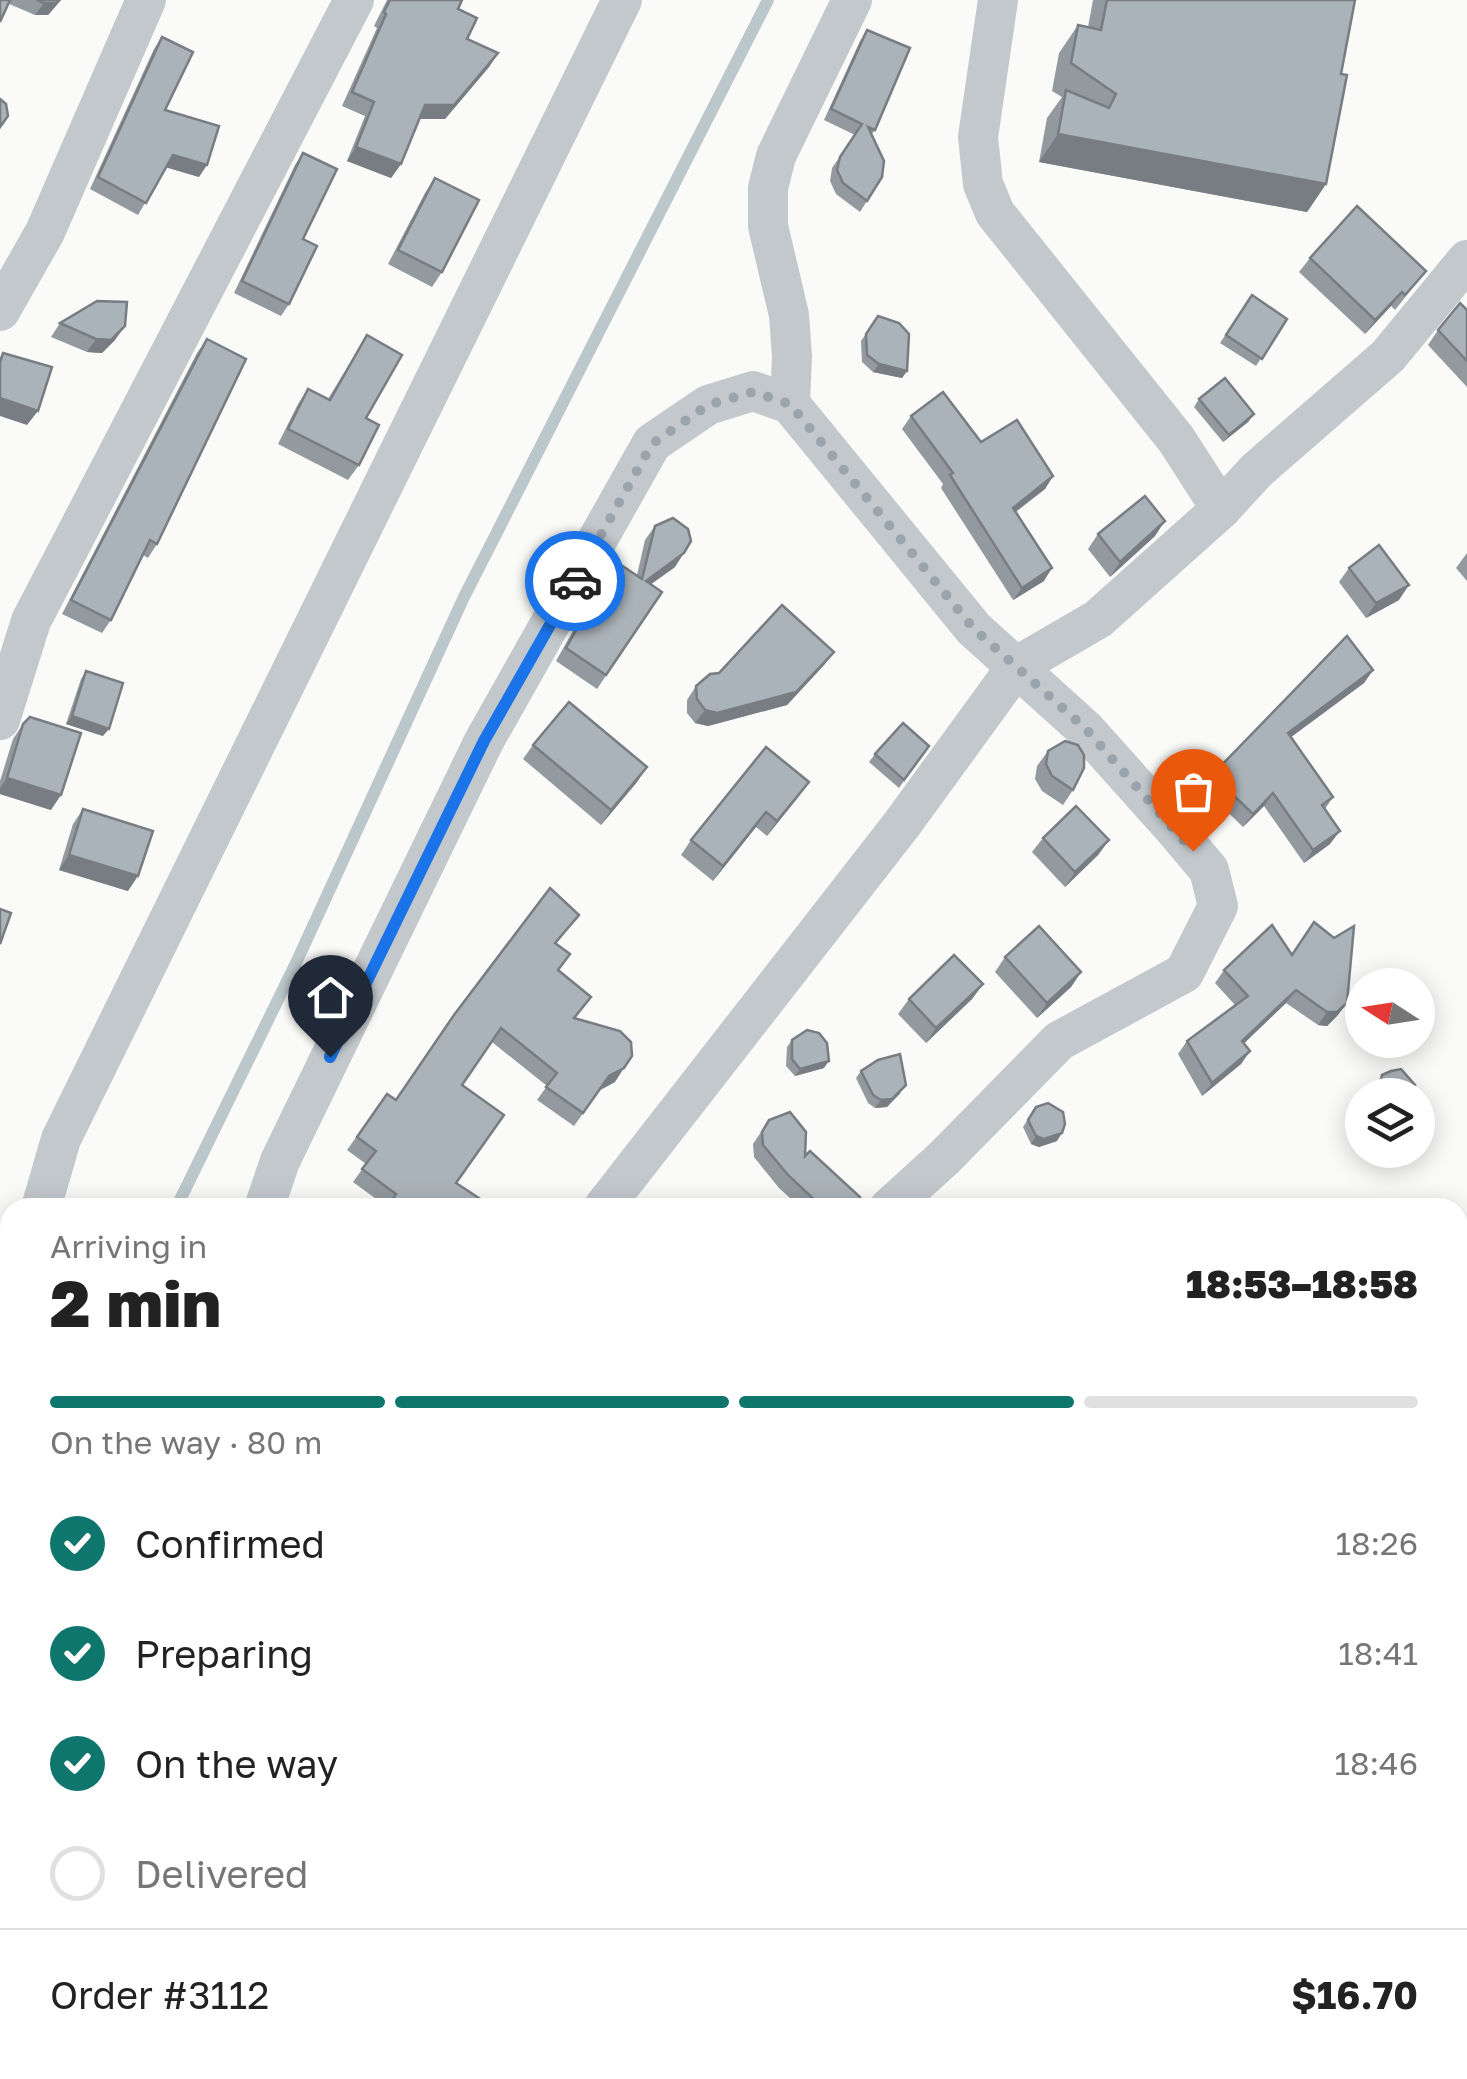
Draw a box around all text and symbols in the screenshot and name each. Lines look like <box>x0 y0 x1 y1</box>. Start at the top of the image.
courier <box>525 531 625 631</box>
icon: car <box>548 554 603 609</box>
pin <box>1151 749 1236 852</box>
icon: bag <box>1166 764 1221 819</box>
pin <box>288 955 373 1058</box>
north arrow <box>1345 968 1435 1058</box>
map controls <box>1345 968 1435 1168</box>
icon: home <box>303 970 358 1025</box>
button: layers <box>1345 1078 1435 1168</box>
text: Arriving in <box>50 1227 207 1265</box>
text: 18:53–18:58 <box>1186 1261 1418 1306</box>
text: 2 min <box>50 1263 221 1341</box>
text: On the way · 80 m <box>50 1423 322 1461</box>
icon: check <box>50 1516 105 1571</box>
text: Confirmed <box>135 1521 325 1566</box>
text: 18:26 <box>1335 1524 1418 1562</box>
icon: check <box>50 1626 105 1681</box>
text: Preparing <box>135 1631 313 1676</box>
text: 18:41 <box>1338 1634 1418 1672</box>
icon: check <box>50 1736 105 1791</box>
text: On the way <box>135 1741 338 1786</box>
text: 18:46 <box>1334 1744 1418 1782</box>
text: Delivered <box>135 1851 308 1896</box>
text: Order #3112 <box>50 1972 269 2017</box>
text: $16.70 <box>1291 1972 1418 2017</box>

